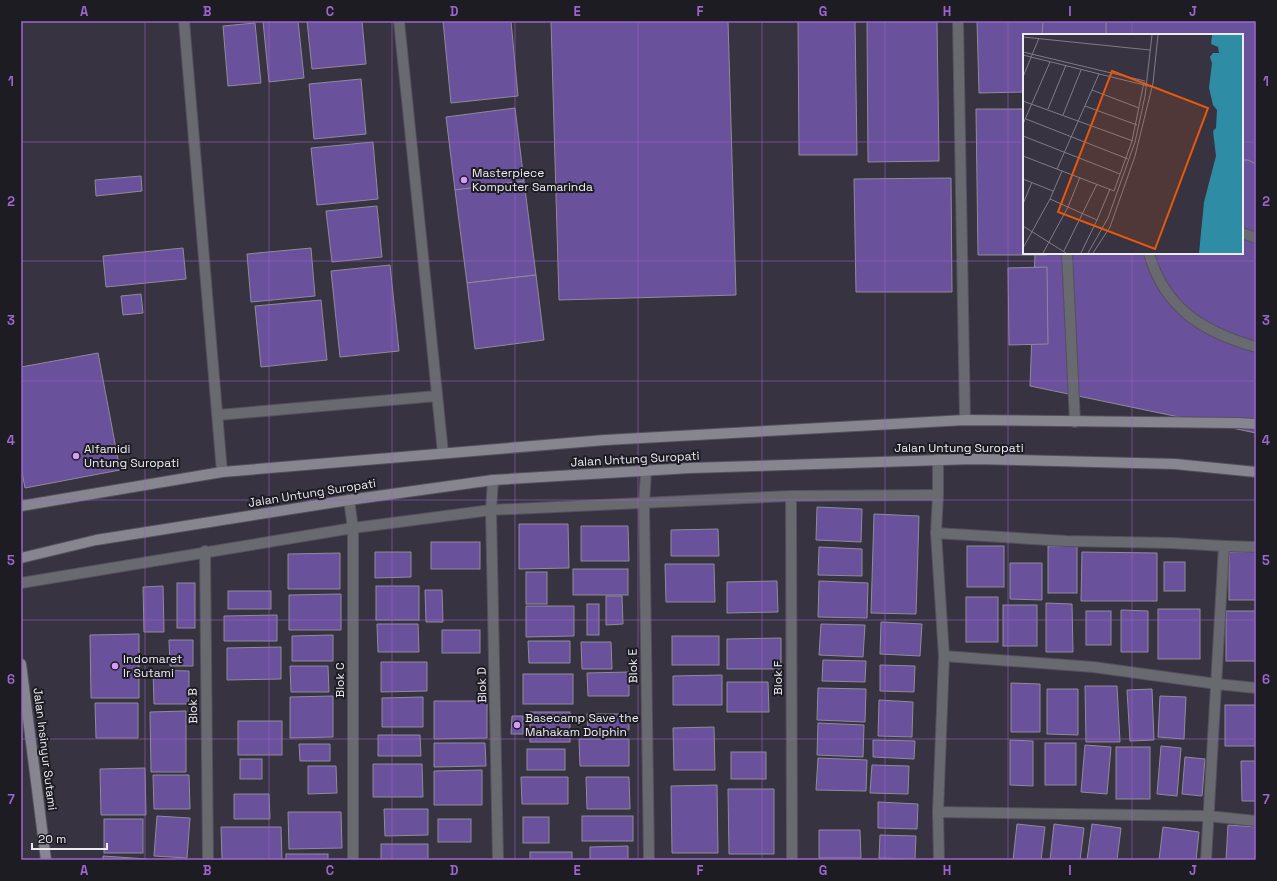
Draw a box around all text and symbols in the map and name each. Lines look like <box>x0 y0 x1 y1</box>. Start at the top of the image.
text: A <box>80 3 89 20</box>
text: B <box>203 3 212 20</box>
text: C <box>326 3 334 20</box>
text: D <box>450 3 459 20</box>
text: E <box>573 3 581 20</box>
text: F <box>697 3 704 20</box>
text: G <box>819 3 827 20</box>
text: H <box>943 3 951 20</box>
text: I <box>1068 3 1072 20</box>
text: J <box>1189 3 1197 20</box>
inset map <box>1023 34 1243 254</box>
text: 1 <box>8 73 14 90</box>
text: 1 <box>1263 73 1269 90</box>
place label: Masterpiece Komputer Samarinda <box>472 165 593 195</box>
marker: Masterpiece Komputer Samarinda <box>459 175 469 185</box>
text: 2 <box>7 193 15 210</box>
text: 2 <box>1262 193 1270 210</box>
text: 3 <box>7 312 15 329</box>
text: 3 <box>1262 312 1270 329</box>
text: 4 <box>7 432 15 449</box>
text: 4 <box>1262 432 1270 449</box>
street label: Jalan Untung Suropati <box>894 440 1024 456</box>
place label: Alfamidi Untung Suropati <box>84 441 179 471</box>
street label: Jalan Untung Suropati <box>570 448 700 470</box>
marker: Alfamidi Untung Suropati <box>71 451 81 461</box>
street label: Jalan Untung Suropati <box>247 475 377 511</box>
text: 5 <box>7 552 15 569</box>
text: 5 <box>1262 552 1270 569</box>
street label: Blok E <box>625 648 641 683</box>
place label: Indomaret Ir Sutami <box>123 651 182 681</box>
street label: Blok F <box>770 660 786 695</box>
marker: Indomaret Ir Sutami <box>110 661 120 671</box>
street label: Blok C <box>332 662 348 698</box>
street label: Blok D <box>474 667 490 703</box>
text: 6 <box>7 671 15 688</box>
text: 6 <box>1262 671 1270 688</box>
street label: Jalan Insinyur Sutami <box>30 687 60 811</box>
street label: Blok B <box>185 688 201 724</box>
place label: Basecamp Save the Mahakam Dolphin <box>525 710 639 740</box>
marker: Basecamp Save the Mahakam Dolphin <box>512 720 522 730</box>
text: 7 <box>7 791 15 808</box>
text: 7 <box>1262 791 1270 808</box>
scale bar <box>32 825 107 851</box>
text: 20 m <box>38 831 66 847</box>
text: A <box>80 862 89 879</box>
text: B <box>203 862 212 879</box>
text: C <box>326 862 334 879</box>
text: D <box>450 862 459 879</box>
text: E <box>573 862 581 879</box>
text: F <box>697 862 704 879</box>
text: G <box>819 862 827 879</box>
text: H <box>943 862 951 879</box>
text: I <box>1068 862 1072 879</box>
text: J <box>1189 862 1197 879</box>

